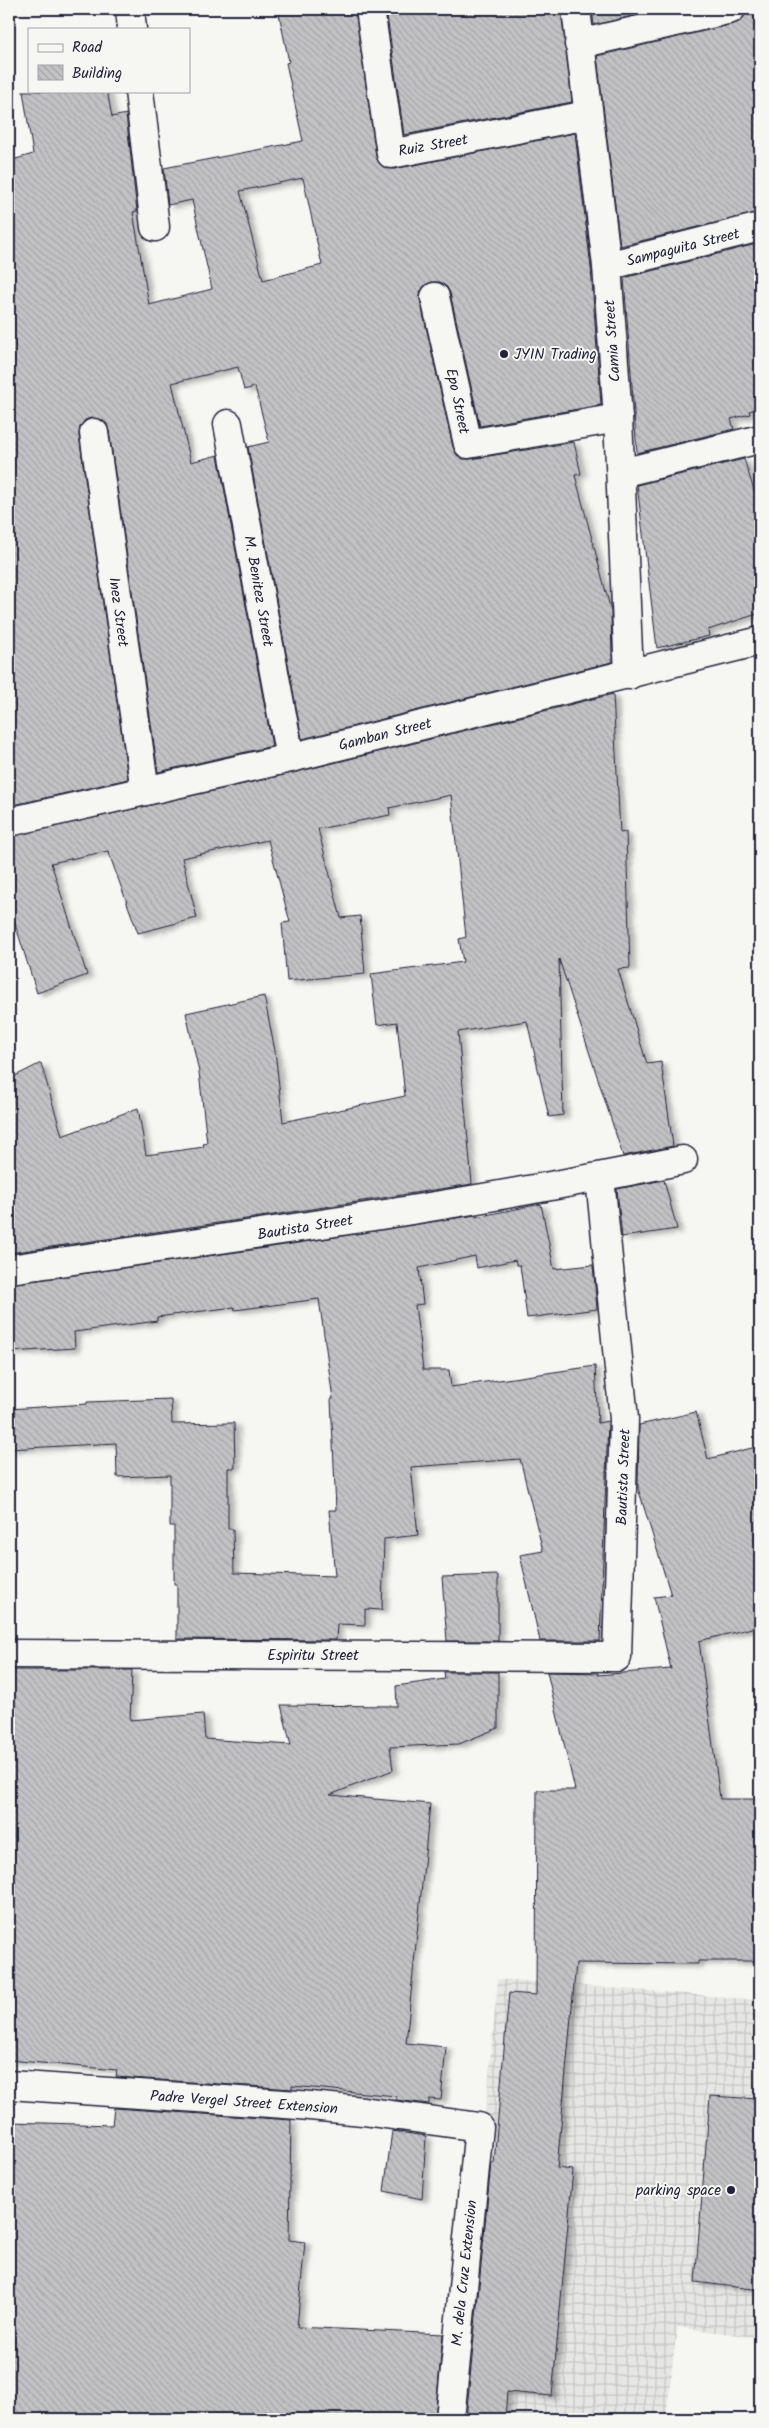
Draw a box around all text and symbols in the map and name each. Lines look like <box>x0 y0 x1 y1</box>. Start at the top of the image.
legend <box>28 28 190 92</box>
text: Road <box>72 36 103 60</box>
text: Building <box>72 62 122 86</box>
street label: Ruiz Street <box>397 128 470 164</box>
street label: Sampaguita Street <box>624 222 743 274</box>
street label: Camia Street <box>598 299 628 383</box>
place label: JYIN Trading <box>514 343 597 367</box>
marker: JYIN Trading <box>498 348 510 360</box>
street label: Epo Street <box>438 366 476 437</box>
street label: M. Benitez Street <box>236 534 280 649</box>
street label: Inez Street <box>101 576 135 649</box>
street label: Gamban Street <box>336 712 434 758</box>
street label: Bautista Street <box>256 1209 355 1247</box>
street label: Bautista Street <box>610 1428 638 1526</box>
street label: Espiritu Street <box>267 1644 359 1668</box>
street label: Padre Vergel Street Extension <box>149 2084 339 2122</box>
place label: parking space <box>635 2179 721 2203</box>
marker: parking space <box>725 2184 737 2196</box>
street label: M. dela Cruz Extension <box>445 2199 485 2347</box>

